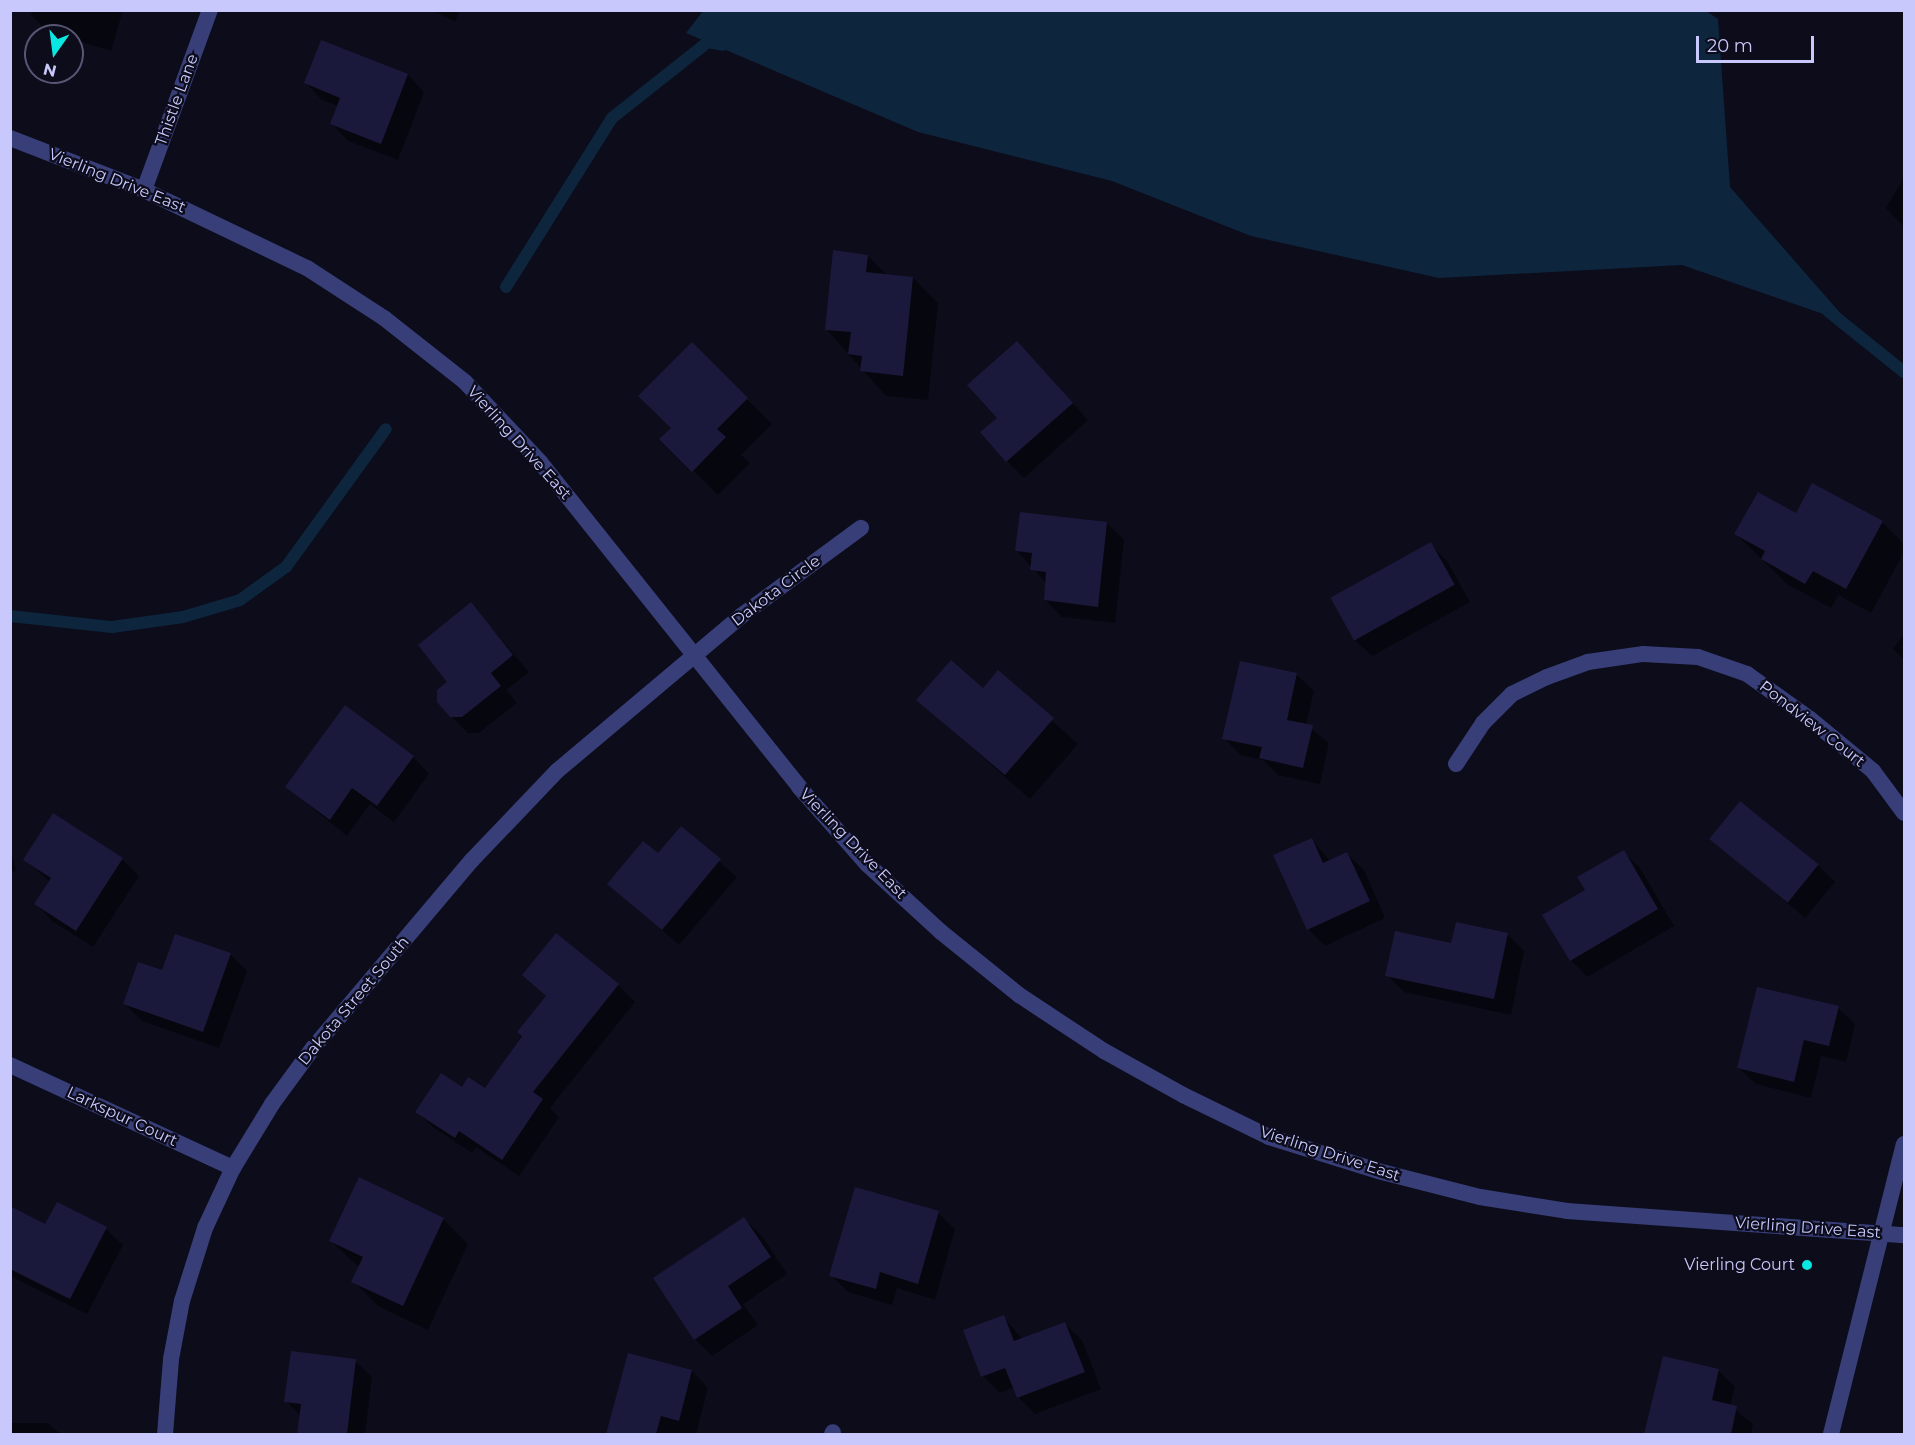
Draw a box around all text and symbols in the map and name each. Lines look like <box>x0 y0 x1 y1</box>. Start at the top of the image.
north arrow <box>24 24 84 84</box>
scale bar <box>1699 24 1818 62</box>
text: 20 m <box>1707 35 1753 57</box>
street label: Thistle Lane <box>152 52 202 148</box>
text: N <box>41 59 59 81</box>
street label: Vierling Drive East <box>46 145 188 217</box>
street label: Vierling Drive East <box>463 382 575 504</box>
street label: Dakota Circle <box>728 551 824 631</box>
street label: Pondview Court <box>1755 677 1869 771</box>
street label: Vierling Drive East <box>795 785 911 903</box>
street label: Dakota Street South <box>295 933 413 1069</box>
street label: Larkspur Court <box>64 1083 180 1151</box>
street label: Vierling Drive East <box>1258 1122 1402 1186</box>
street label: Vierling Drive East <box>1734 1213 1882 1243</box>
place label: Vierling Court <box>1684 1255 1795 1275</box>
marker: Vierling Court <box>1800 1258 1814 1272</box>

